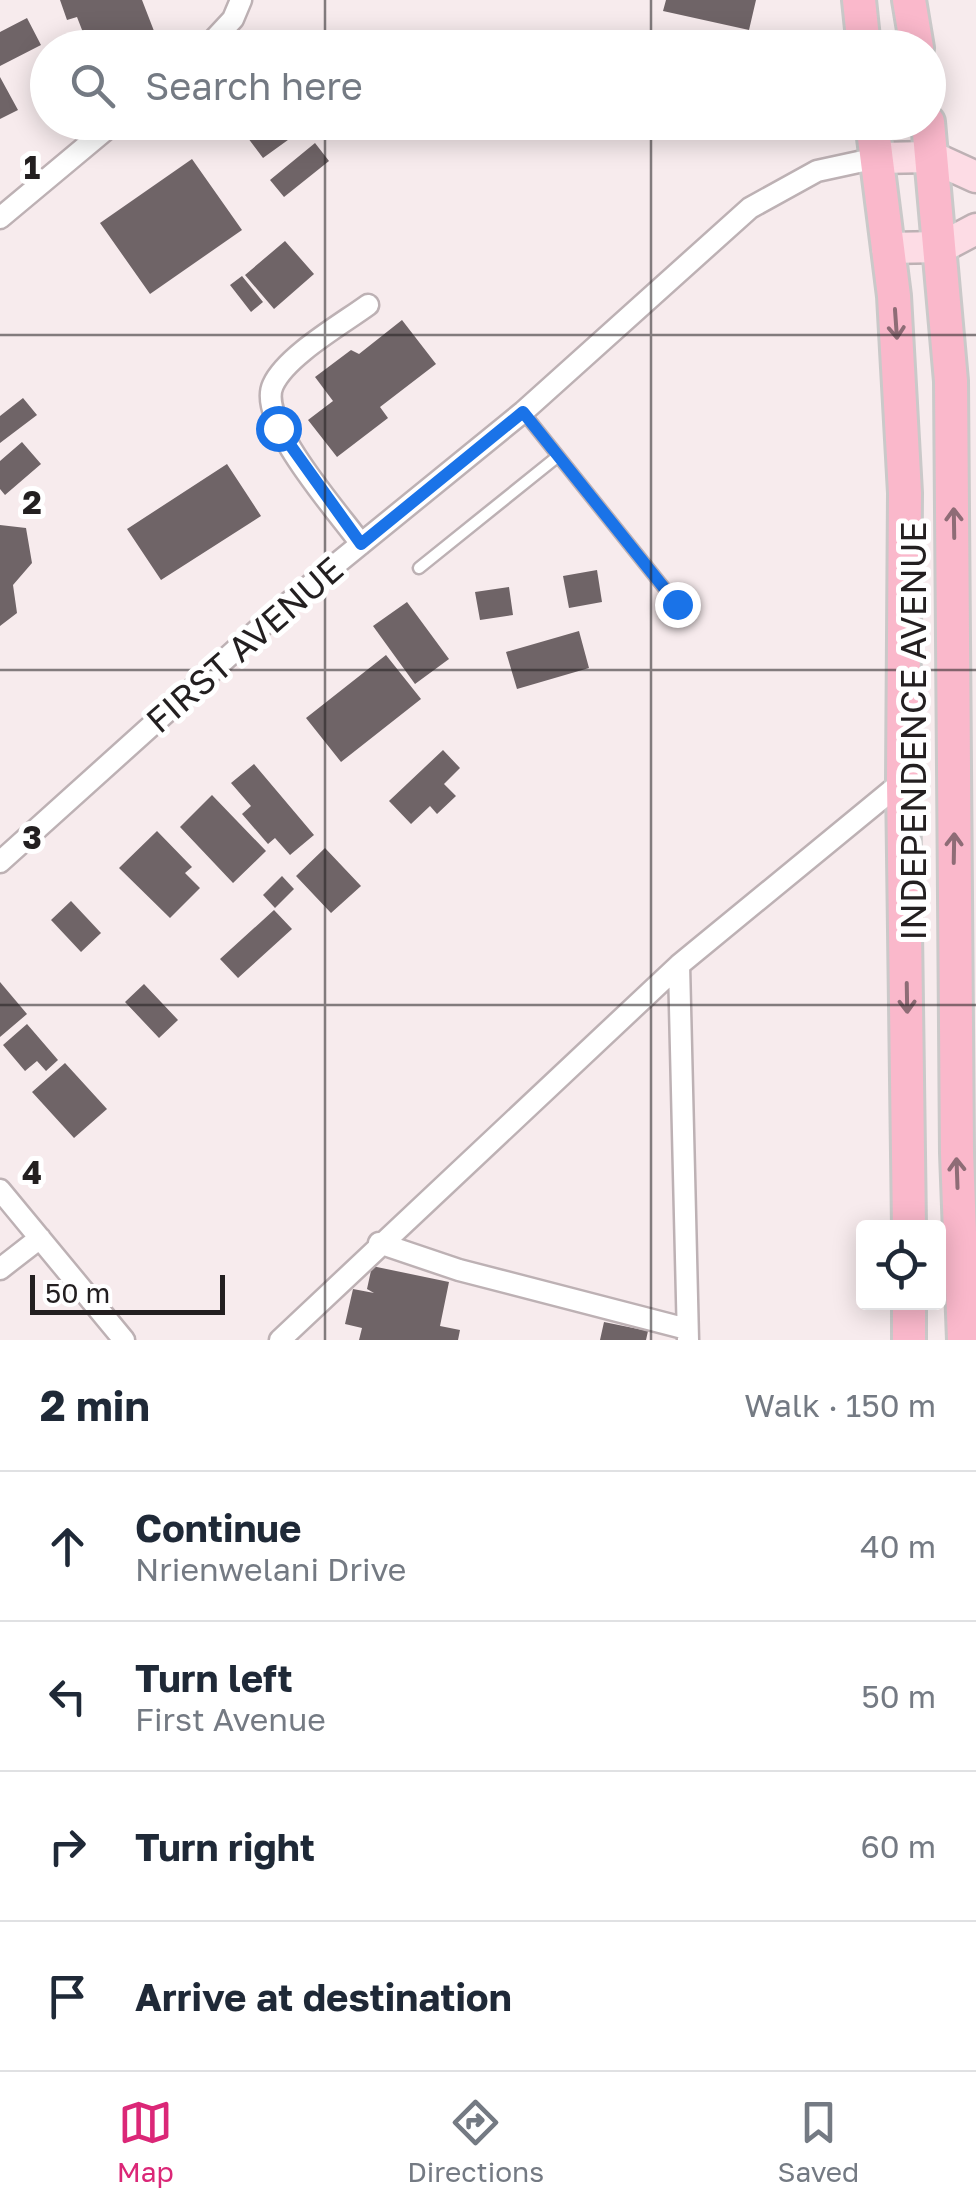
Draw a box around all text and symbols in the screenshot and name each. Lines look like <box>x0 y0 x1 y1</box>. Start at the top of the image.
search box <box>30 30 946 140</box>
icon: search <box>65 58 120 113</box>
text: Search here <box>145 63 363 108</box>
text: 1 <box>24 148 40 186</box>
one-way arrow <box>887 307 906 339</box>
route start <box>256 406 302 452</box>
text: 2 <box>22 483 42 521</box>
one-way arrow <box>944 507 964 540</box>
street label: INDEPENDENCE AVENUE <box>892 521 934 941</box>
street label: FIRST AVENUE <box>137 547 351 741</box>
route end <box>655 582 701 628</box>
text: 3 <box>22 818 42 856</box>
one-way arrow <box>944 832 964 864</box>
one-way arrow <box>898 982 916 1014</box>
text: 4 <box>22 1153 42 1191</box>
one-way arrow <box>948 1157 967 1189</box>
map controls <box>856 1220 946 1310</box>
button: locate <box>856 1220 946 1310</box>
scale bar <box>30 1270 225 1314</box>
text: 50 m <box>45 1276 110 1309</box>
text: 2 min <box>40 1380 150 1430</box>
text: Walk · 150 m <box>744 1386 936 1424</box>
text: Continue <box>135 1505 301 1550</box>
icon: ahead <box>40 1519 95 1574</box>
text: 40 m <box>860 1527 936 1565</box>
text: Nrienwelani Drive <box>135 1550 406 1588</box>
text: Turn left <box>135 1655 293 1700</box>
icon: left <box>40 1669 95 1724</box>
text: 50 m <box>861 1677 936 1715</box>
text: First Avenue <box>135 1700 326 1738</box>
icon: right <box>40 1819 95 1874</box>
text: Turn right <box>135 1824 315 1869</box>
text: 60 m <box>860 1827 936 1865</box>
icon: arrive <box>40 1969 95 2024</box>
text: Arrive at destination <box>135 1974 512 2019</box>
tab: Map <box>117 2095 174 2188</box>
tab: Directions <box>407 2095 544 2188</box>
tab: Saved <box>777 2095 859 2188</box>

